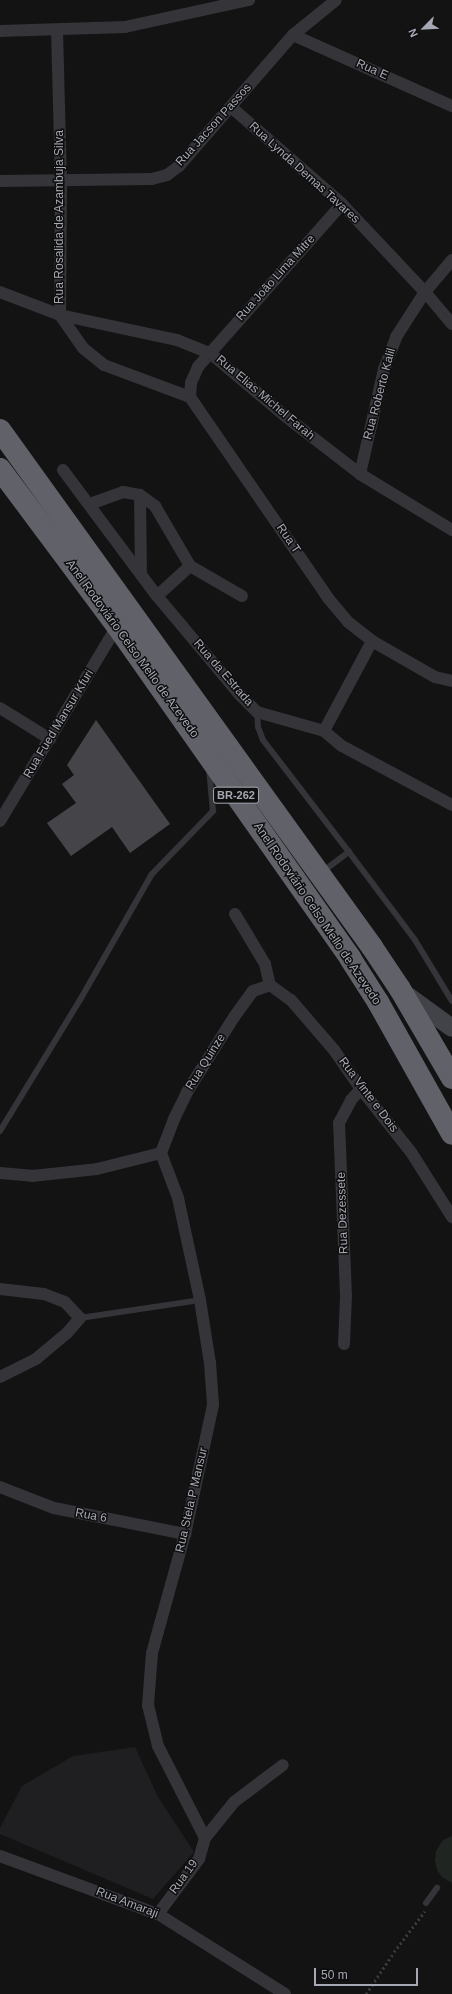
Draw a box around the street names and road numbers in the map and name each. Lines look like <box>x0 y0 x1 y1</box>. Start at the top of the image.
street label: Rua E <box>354 57 390 83</box>
street label: Rua Jacson Passos <box>173 81 255 169</box>
street label: Rua Lynda Demas Tavares <box>246 119 362 227</box>
street label: Rua Rosalida de Azambuja Silva <box>53 130 67 304</box>
street label: Rua João Lima Mitre <box>234 232 318 324</box>
street label: Rua Roberto Kalil <box>361 347 399 441</box>
street label: Rua Elias Michel Farah <box>213 353 317 443</box>
street label: Rua T <box>273 521 303 557</box>
street label: Anel Rodoviário Celso Mello de Azevedo <box>62 557 202 741</box>
street label: Rua da Estrada <box>190 637 256 709</box>
street label: Rua Fued Mansur Kfuri <box>21 667 97 781</box>
road number: BR-262 <box>213 786 259 804</box>
street label: Anel Rodoviário Celso Mello de Azevedo <box>250 820 384 1008</box>
street label: Rua Quinze <box>183 1031 229 1093</box>
street label: Rua Vinte e Dois <box>335 1055 401 1135</box>
street label: Rua Dezessete <box>334 1172 352 1254</box>
street label: Rua Stela P Mansur <box>173 1446 211 1554</box>
street label: Rua 6 <box>74 1506 108 1526</box>
street label: Rua 19 <box>167 1857 201 1897</box>
street label: Rua Amaraji <box>94 1884 160 1922</box>

